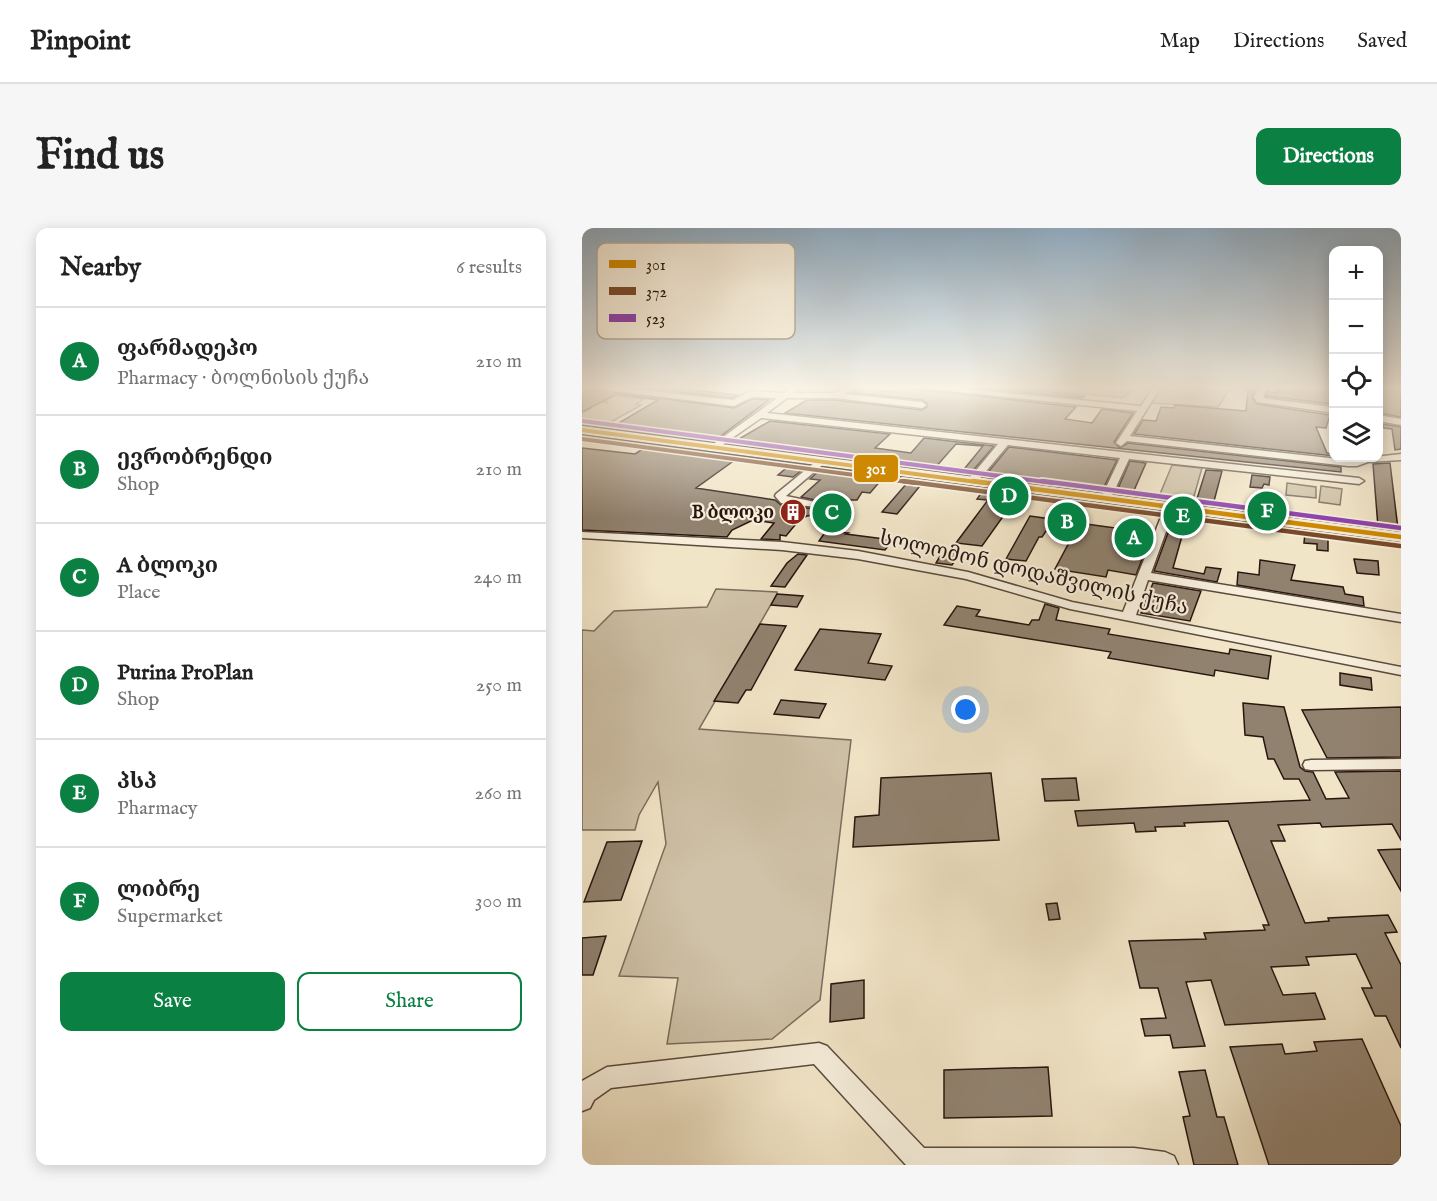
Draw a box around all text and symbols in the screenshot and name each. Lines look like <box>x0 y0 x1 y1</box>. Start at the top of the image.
text: Pinpoint <box>30 24 131 59</box>
text: Map <box>1160 28 1200 55</box>
text: Directions <box>1233 28 1324 55</box>
text: Saved <box>1357 28 1407 55</box>
button: Directions <box>1256 128 1401 185</box>
text: Find us <box>36 130 164 183</box>
legend <box>597 243 795 339</box>
map controls <box>1329 246 1383 462</box>
button: + <box>1329 246 1383 300</box>
text: Nearby <box>60 251 141 284</box>
text: 6 results <box>456 255 522 280</box>
text: 301 <box>646 256 666 276</box>
text: 372 <box>646 283 667 303</box>
button: − <box>1329 300 1383 354</box>
text: 523 <box>646 310 665 330</box>
text: ფარმადეპო <box>117 335 258 363</box>
text: A <box>73 349 86 374</box>
text: 210 m <box>476 349 522 374</box>
button: locate <box>1329 354 1383 408</box>
text: Pharmacy · ბოლნისის ქუჩა <box>117 366 369 391</box>
button: layers <box>1329 408 1383 462</box>
text: ევრობრენდი <box>117 444 272 472</box>
line badge: 301 <box>853 454 899 483</box>
text: B <box>73 457 86 482</box>
text: 210 m <box>476 457 522 482</box>
text: 301 <box>866 460 886 480</box>
text: Shop <box>117 472 159 497</box>
pin: D <box>990 474 1028 518</box>
pin: F <box>1248 488 1286 534</box>
pin: C <box>812 490 852 536</box>
pin: E <box>1164 494 1202 538</box>
building icon: B ბლოკი <box>778 497 808 527</box>
pin: B <box>1048 500 1086 544</box>
place label: B ბლოკი <box>692 502 774 525</box>
pin: A <box>1114 516 1154 560</box>
street label: სოლომონ დოდაშვილის ქუჩა <box>877 525 1191 622</box>
text: A ბლოკი <box>117 552 218 580</box>
text: C <box>72 565 87 590</box>
text: 240 m <box>473 565 522 590</box>
text: Place <box>117 580 160 605</box>
text: Purina ProPlan <box>117 659 254 687</box>
text: D <box>71 673 88 698</box>
text: 250 m <box>476 673 522 698</box>
text: Shop <box>117 687 159 712</box>
your location <box>951 695 980 724</box>
text: პსპ <box>117 768 157 796</box>
text: E <box>73 781 86 806</box>
text: 260 m <box>475 781 522 806</box>
text: Pharmacy <box>117 796 198 821</box>
text: ლიბრე <box>117 876 200 904</box>
text: F <box>73 889 86 914</box>
text: 300 m <box>475 889 522 914</box>
text: Supermarket <box>117 904 223 929</box>
button: Save <box>60 972 285 1031</box>
button: Share <box>297 972 522 1031</box>

